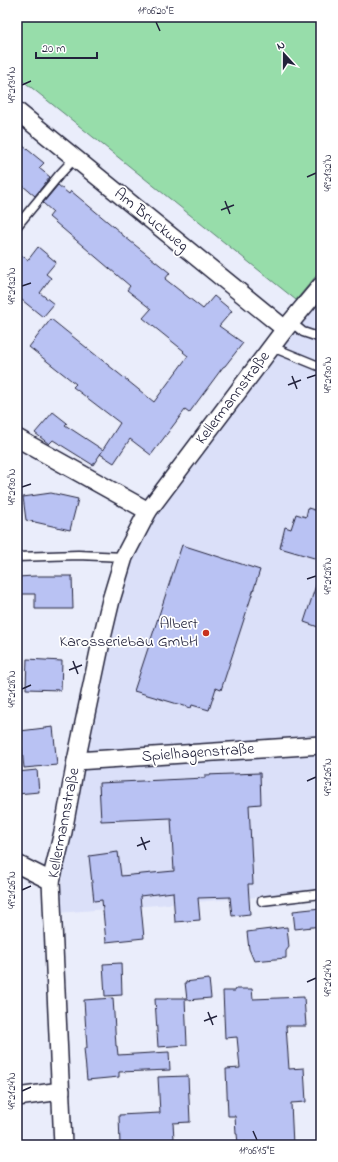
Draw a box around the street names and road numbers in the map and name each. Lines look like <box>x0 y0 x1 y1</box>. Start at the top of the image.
street label: Am Bruckweg <box>108 182 194 258</box>
street label: Kellermannstraße <box>190 345 277 450</box>
street label: Spielhagenstraße <box>141 737 256 769</box>
street label: Kellermannstraße <box>42 765 87 880</box>

